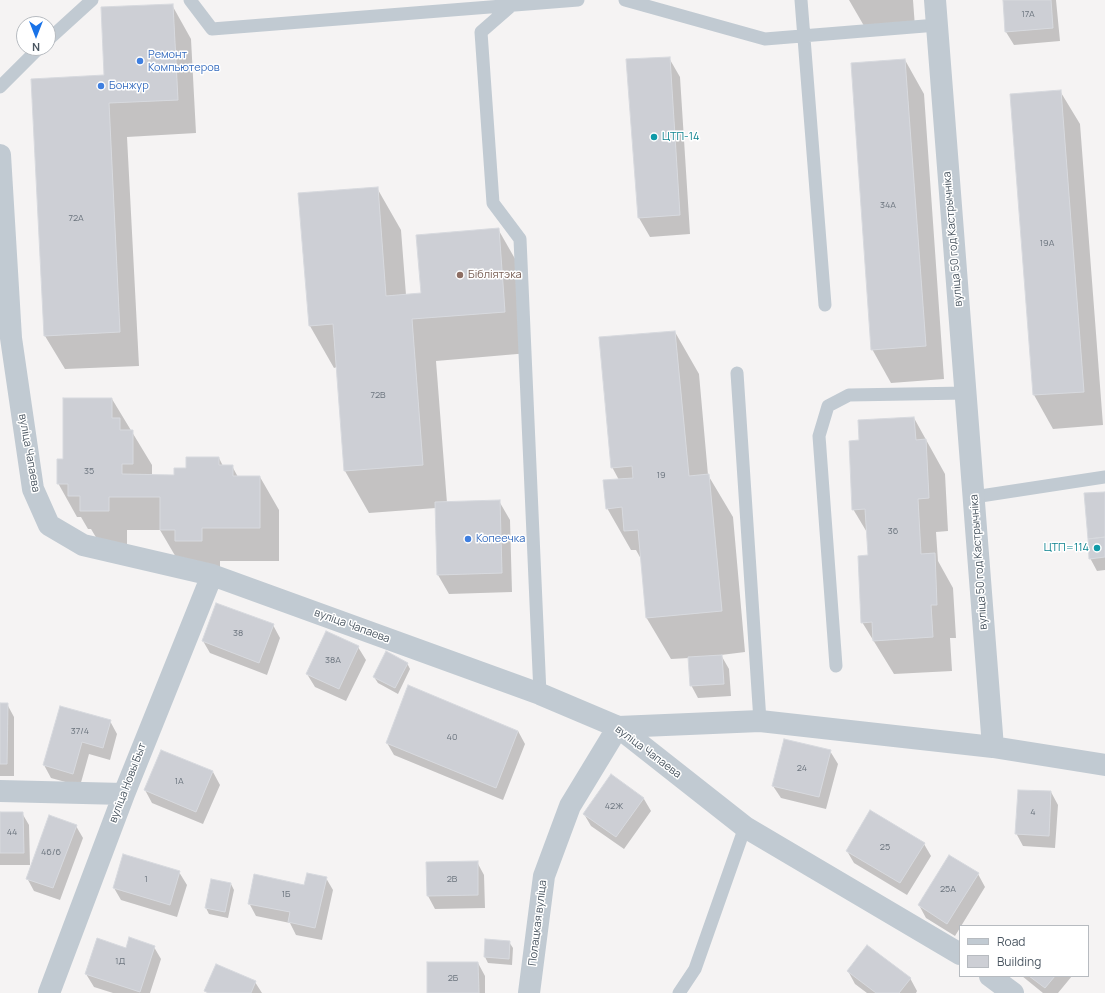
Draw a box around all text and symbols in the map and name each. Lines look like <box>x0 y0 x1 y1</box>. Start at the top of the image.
house number: 17А <box>1021 9 1035 19</box>
north arrow <box>16 16 56 56</box>
text: N <box>32 40 40 55</box>
place label: Ремонт Компьютеров <box>148 48 220 74</box>
marker: Ремонт Компьютеров <box>135 56 145 66</box>
place label: Бонжур <box>109 79 149 93</box>
marker: Бонжур <box>96 81 106 91</box>
place label: ЦТП-14 <box>662 130 699 144</box>
marker: ЦТП-14 <box>649 132 659 142</box>
street label: вуліца 50 год Кастрычніка <box>941 171 965 307</box>
house number: 34А <box>880 200 896 210</box>
house number: 72А <box>68 213 84 223</box>
house number: 19А <box>1040 238 1054 248</box>
place label: Бібліятэка <box>468 268 522 282</box>
marker: Бібліятэка <box>455 270 465 280</box>
house number: 72В <box>370 390 386 400</box>
street label: вуліца Чапаева <box>16 413 42 493</box>
house number: 35 <box>84 466 94 476</box>
house number: 19 <box>656 470 666 480</box>
street label: вуліца 50 год Кастрычніка <box>968 494 990 630</box>
house number: 36 <box>888 526 898 536</box>
place label: Копеечка <box>476 532 525 546</box>
marker: Копеечка <box>463 534 473 544</box>
place label: ЦТП=114 <box>1044 541 1089 555</box>
marker: ЦТП=114 <box>1092 543 1102 553</box>
street label: вуліца Чапаева <box>312 606 392 646</box>
house number: 38 <box>233 628 243 638</box>
house number: 38А <box>325 655 341 665</box>
street label: вуліца Чапаева <box>612 723 684 781</box>
house number: 37/4 <box>71 726 89 736</box>
house number: 40 <box>447 732 457 742</box>
street label: вуліца Новы Быт <box>107 741 149 825</box>
house number: 24 <box>797 763 807 773</box>
house number: 1А <box>174 776 184 786</box>
house number: 42Ж <box>605 801 623 811</box>
house number: 4 <box>1030 807 1036 817</box>
house number: 44 <box>7 827 17 837</box>
house number: 25 <box>880 842 890 852</box>
house number: 46/6 <box>41 847 61 857</box>
house number: 1 <box>144 874 148 884</box>
house number: 2В <box>447 874 457 884</box>
street label: Полацкая вуліца <box>526 879 550 967</box>
house number: 25А <box>940 884 956 894</box>
house number: 1Б <box>282 889 290 899</box>
legend <box>959 925 1089 977</box>
text: Road <box>997 933 1025 950</box>
text: Building <box>997 953 1041 970</box>
house number: 1Д <box>115 956 125 966</box>
house number: 2Б <box>448 973 458 983</box>

